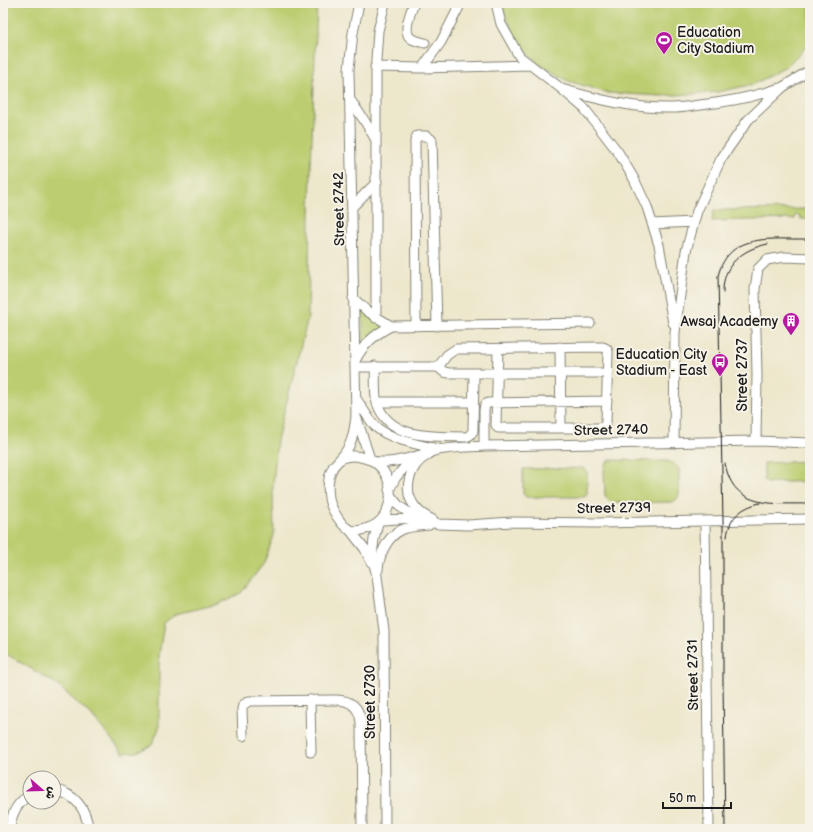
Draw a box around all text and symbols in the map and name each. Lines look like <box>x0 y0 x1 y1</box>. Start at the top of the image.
place label: Education City Stadium <box>677 24 754 57</box>
sports icon: Education City Stadium <box>654 30 674 55</box>
street label: Street 2742 <box>330 171 348 246</box>
building icon: Awsaj Academy <box>781 311 801 336</box>
place label: Awsaj Academy <box>680 313 779 330</box>
street label: Street 2737 <box>734 338 751 411</box>
place label: Education City Stadium - East <box>616 346 708 379</box>
bus stop icon: Education City Stadium - East <box>710 352 730 377</box>
street label: Street 2740 <box>574 421 648 439</box>
street label: Street 2739 <box>577 499 651 517</box>
street label: Street 2731 <box>684 639 702 711</box>
street label: Street 2730 <box>362 665 379 739</box>
north arrow <box>22 770 62 810</box>
scale bar <box>663 784 731 810</box>
text: ش <box>43 785 59 801</box>
text: 50 m <box>669 791 696 806</box>

